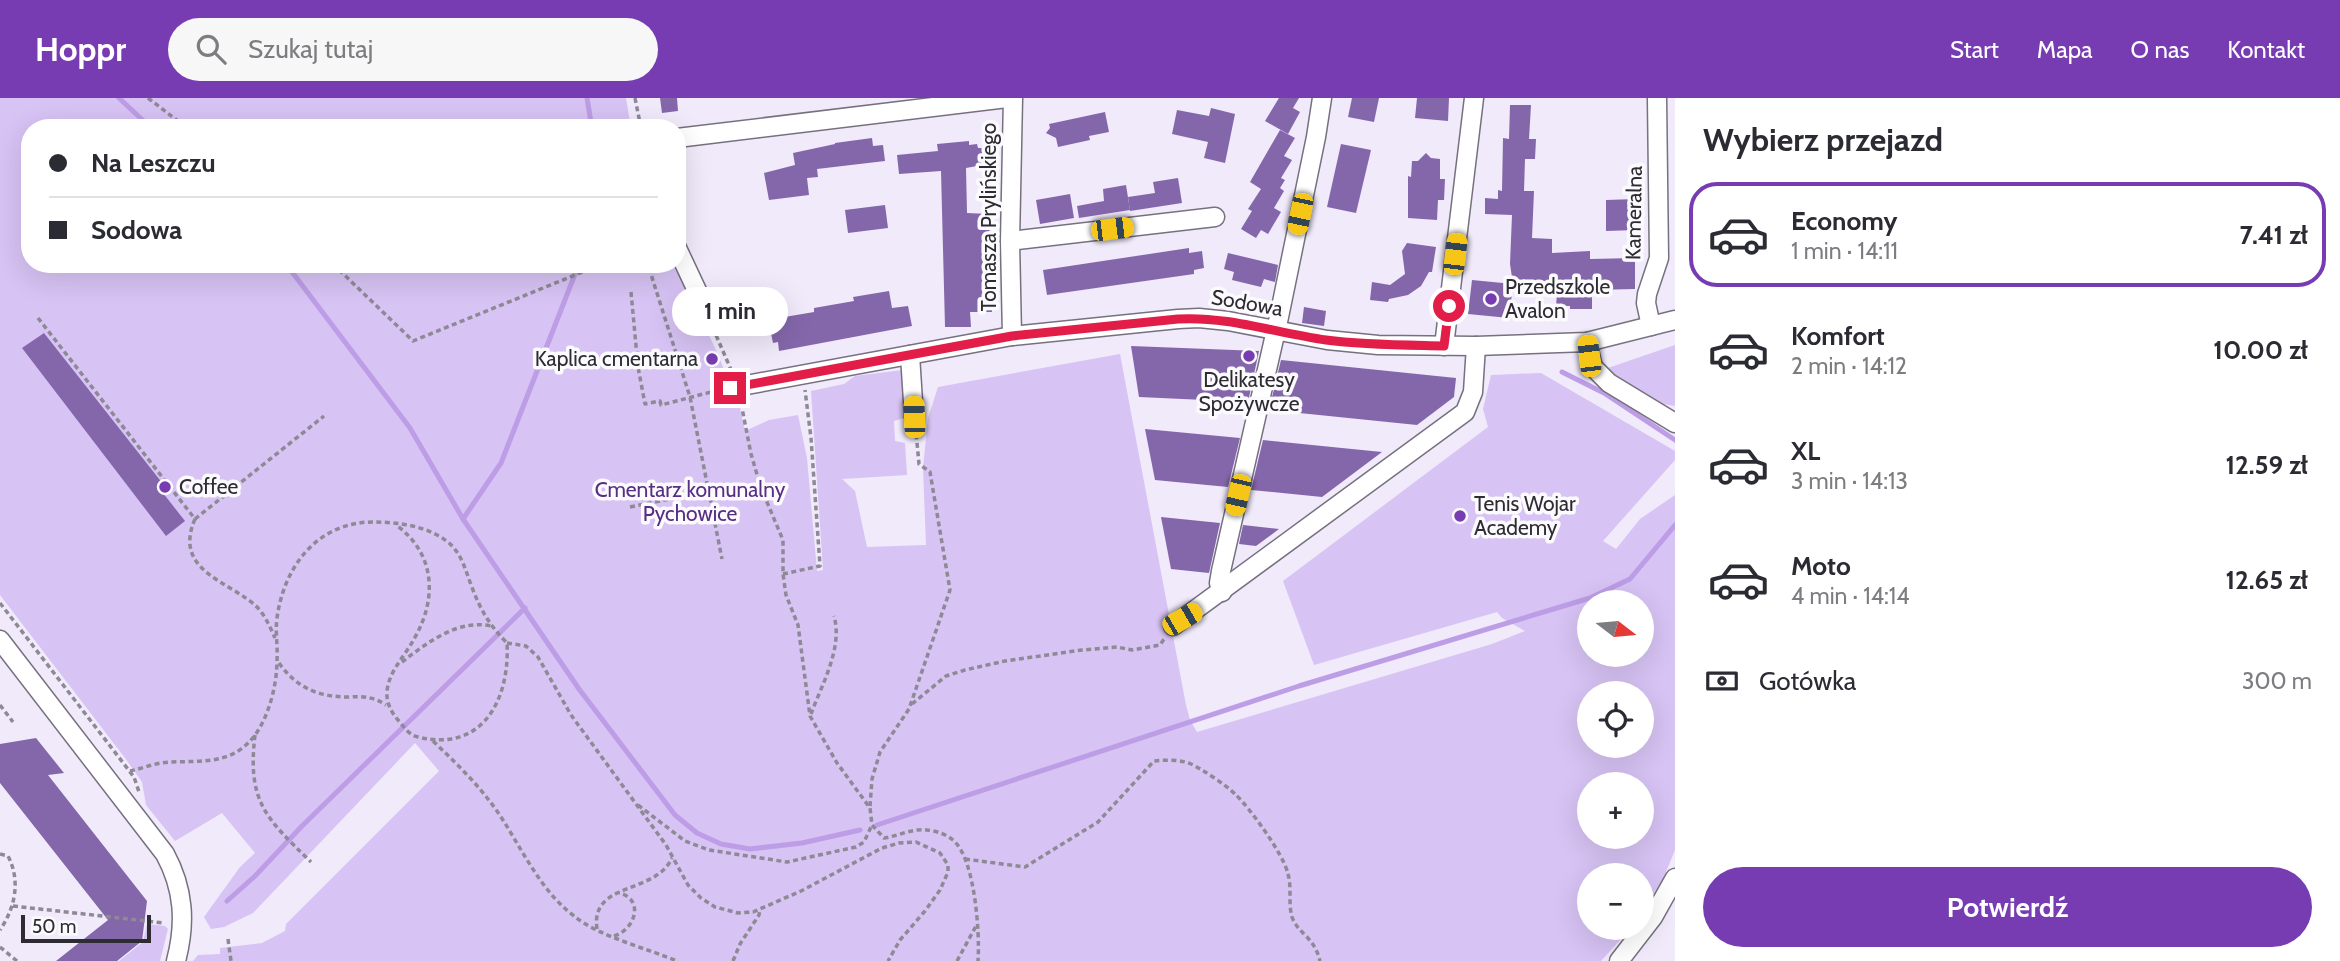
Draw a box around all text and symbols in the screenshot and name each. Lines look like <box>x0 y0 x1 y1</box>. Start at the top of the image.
search box <box>168 18 658 81</box>
text: Hoppr <box>35 29 126 69</box>
icon: search <box>192 30 230 68</box>
text: Szukaj tutaj <box>248 33 373 65</box>
text: Start <box>1950 35 1999 64</box>
text: Mapa <box>2037 35 2093 64</box>
text: O nas <box>2131 35 2189 64</box>
text: Kontakt <box>2227 35 2305 64</box>
text: Wybierz przejazd <box>1703 120 1943 159</box>
street label: Tomasza Prylińskiego <box>976 123 1001 311</box>
text: Na Leszczu <box>91 147 216 179</box>
street label: Kameralna <box>1620 166 1647 260</box>
car <box>1286 191 1315 237</box>
icon: car <box>1707 203 1770 266</box>
text: Economy <box>1791 205 1897 237</box>
text: Sodowa <box>91 214 182 246</box>
car <box>1090 216 1135 242</box>
text: 7.41 zł <box>2240 219 2308 251</box>
car <box>1443 232 1468 276</box>
text: 1 min · 14:11 <box>1791 237 1898 265</box>
place label: Przedszkole Avalon <box>1505 274 1610 323</box>
street label: Sodowa <box>1209 284 1285 321</box>
callout: 1 min <box>672 286 788 336</box>
route start <box>1433 290 1465 322</box>
marker: Przedszkole Avalon <box>1483 291 1499 307</box>
text: 1 min <box>704 297 756 325</box>
icon: car <box>1707 318 1770 381</box>
text: Komfort <box>1791 320 1885 352</box>
car <box>1577 334 1602 378</box>
text: 10.00 zł <box>2213 334 2308 366</box>
place label: Kaplica cmentarna <box>535 346 698 371</box>
marker: Delikatesy Spożywcze <box>1241 348 1257 364</box>
marker: Kaplica cmentarna <box>704 351 720 367</box>
text: 2 min · 14:12 <box>1791 352 1907 380</box>
place label: Delikatesy Spożywcze <box>1199 367 1300 416</box>
route end <box>714 372 746 404</box>
car <box>903 396 926 438</box>
icon: car <box>1707 433 1770 496</box>
text: XL <box>1791 435 1820 467</box>
text: 12.59 zł <box>2226 449 2308 481</box>
text: 3 min · 14:13 <box>1791 467 1908 495</box>
car <box>1224 472 1253 518</box>
place label: Coffee <box>179 474 239 499</box>
park label: Cmentarz komunalny Pychowice <box>595 477 786 526</box>
marker: Coffee <box>157 479 173 495</box>
place label: Tenis Wojar Academy <box>1474 491 1576 540</box>
marker: Tenis Wojar Academy <box>1452 508 1468 524</box>
icon: car <box>1707 548 1770 611</box>
text: Moto <box>1791 550 1851 582</box>
text: 12.65 zł <box>2226 564 2308 596</box>
text: 4 min · 14:14 <box>1791 582 1910 610</box>
north arrow <box>1577 590 1654 667</box>
map controls <box>1577 590 1654 940</box>
car <box>1159 599 1206 639</box>
icon: cash <box>1703 662 1741 700</box>
text: Gotówka <box>1759 665 1856 697</box>
text: 300 m <box>2242 667 2312 695</box>
button: locate <box>1577 681 1654 758</box>
button: + <box>1577 772 1654 849</box>
button: − <box>1577 863 1654 940</box>
button: Potwierdź <box>1703 867 2312 947</box>
scale bar <box>21 912 150 944</box>
text: 50 m <box>32 915 76 938</box>

